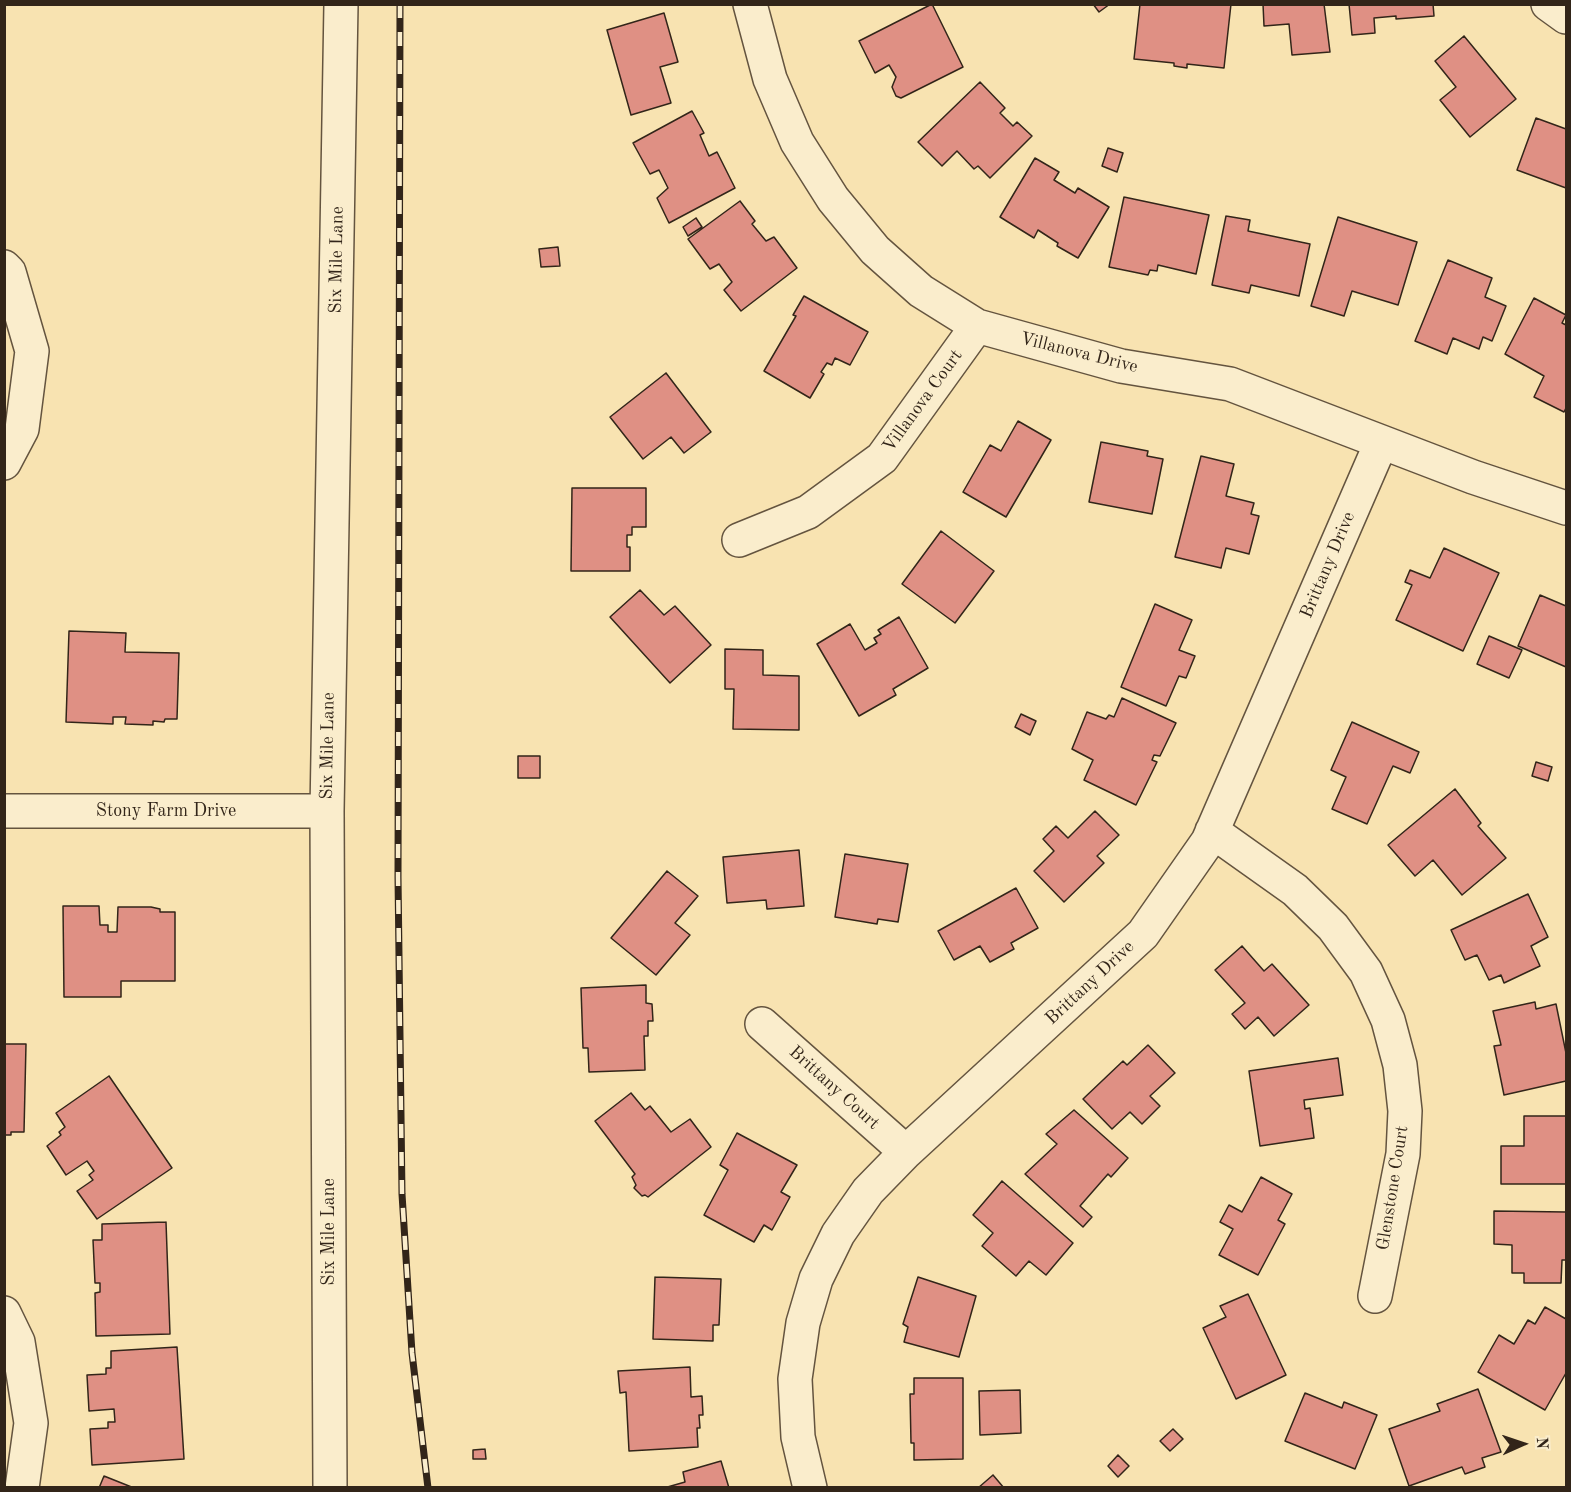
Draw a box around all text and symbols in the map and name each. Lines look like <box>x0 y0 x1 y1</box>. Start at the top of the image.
street label: Six Mile Lane <box>325 206 349 314</box>
street label: Villanova Drive <box>1018 328 1140 378</box>
street label: Villanova Court <box>879 345 967 457</box>
street label: Brittany Drive <box>1296 508 1360 622</box>
street label: Six Mile Lane <box>316 692 340 800</box>
street label: Stony Farm Drive <box>96 800 236 822</box>
street label: Brittany Drive <box>1041 936 1139 1030</box>
street label: Brittany Court <box>784 1042 884 1134</box>
street label: Glenstone Court <box>1372 1124 1414 1252</box>
street label: Six Mile Lane <box>318 1178 340 1286</box>
north arrow <box>1493 1414 1553 1474</box>
text: N <box>1533 1437 1549 1450</box>

